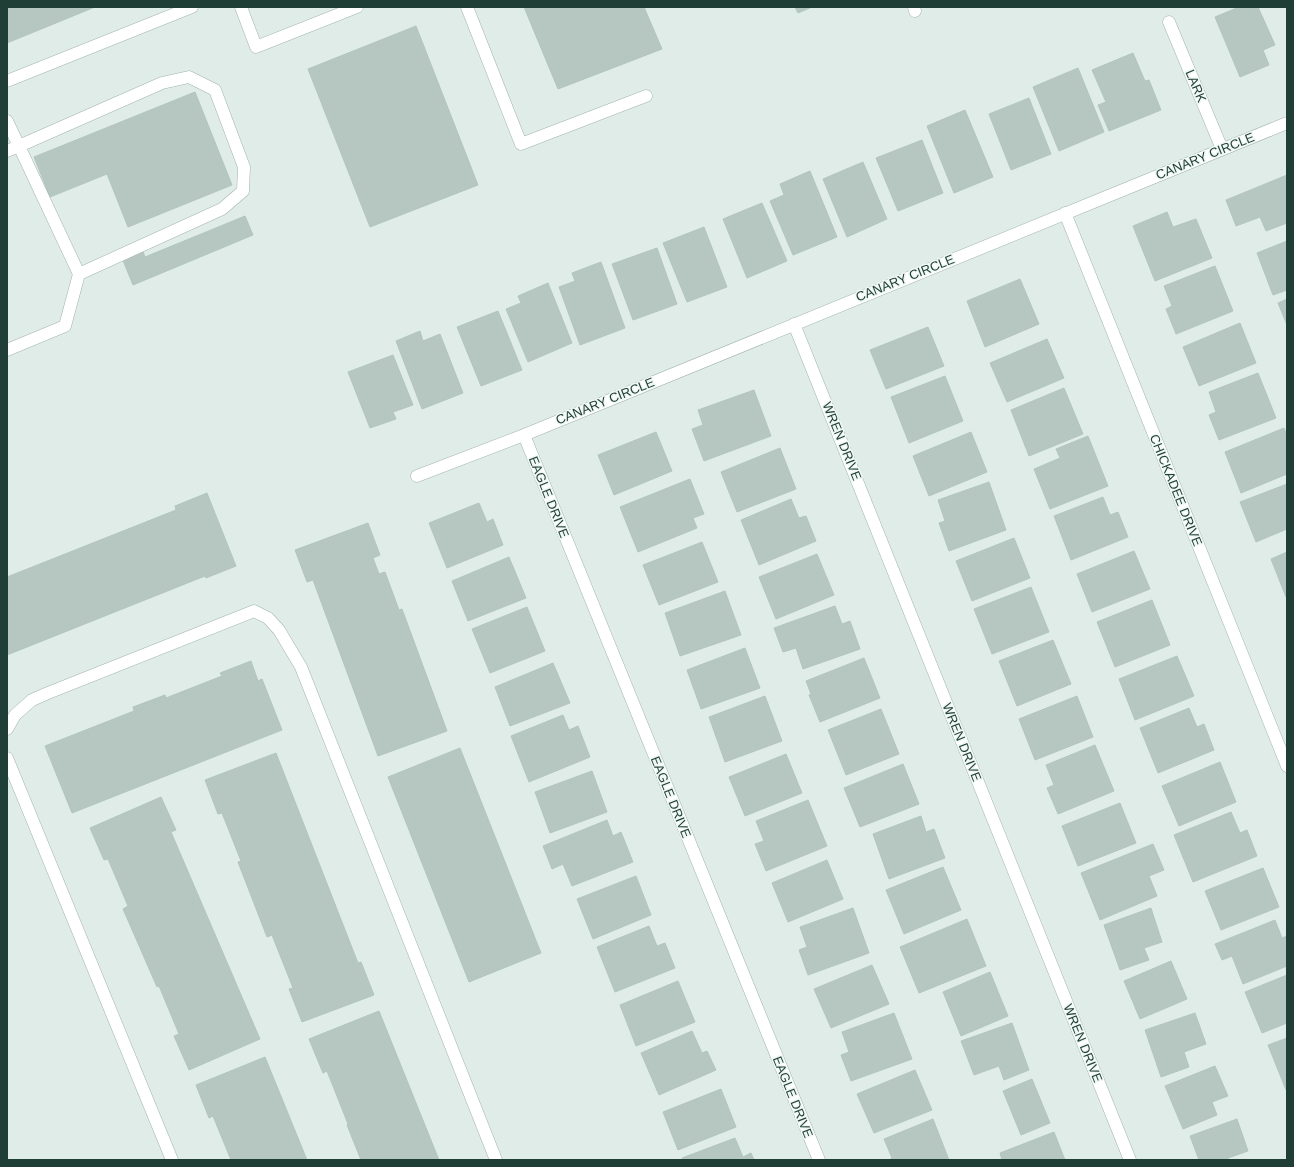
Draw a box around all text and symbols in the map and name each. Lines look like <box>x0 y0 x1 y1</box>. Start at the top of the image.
street label: LARK <box>1182 67 1210 105</box>
street label: CANARY CIRCLE <box>1154 129 1257 183</box>
street label: CANARY CIRCLE <box>854 251 957 305</box>
street label: CANARY CIRCLE <box>554 374 657 428</box>
street label: WREN DRIVE <box>819 400 865 483</box>
street label: CHICKADEE DRIVE <box>1147 432 1205 548</box>
street label: EAGLE DRIVE <box>526 454 572 540</box>
street label: WREN DRIVE <box>939 701 985 784</box>
street label: EAGLE DRIVE <box>648 754 694 840</box>
street label: WREN DRIVE <box>1060 1002 1106 1085</box>
street label: EAGLE DRIVE <box>770 1054 816 1140</box>

